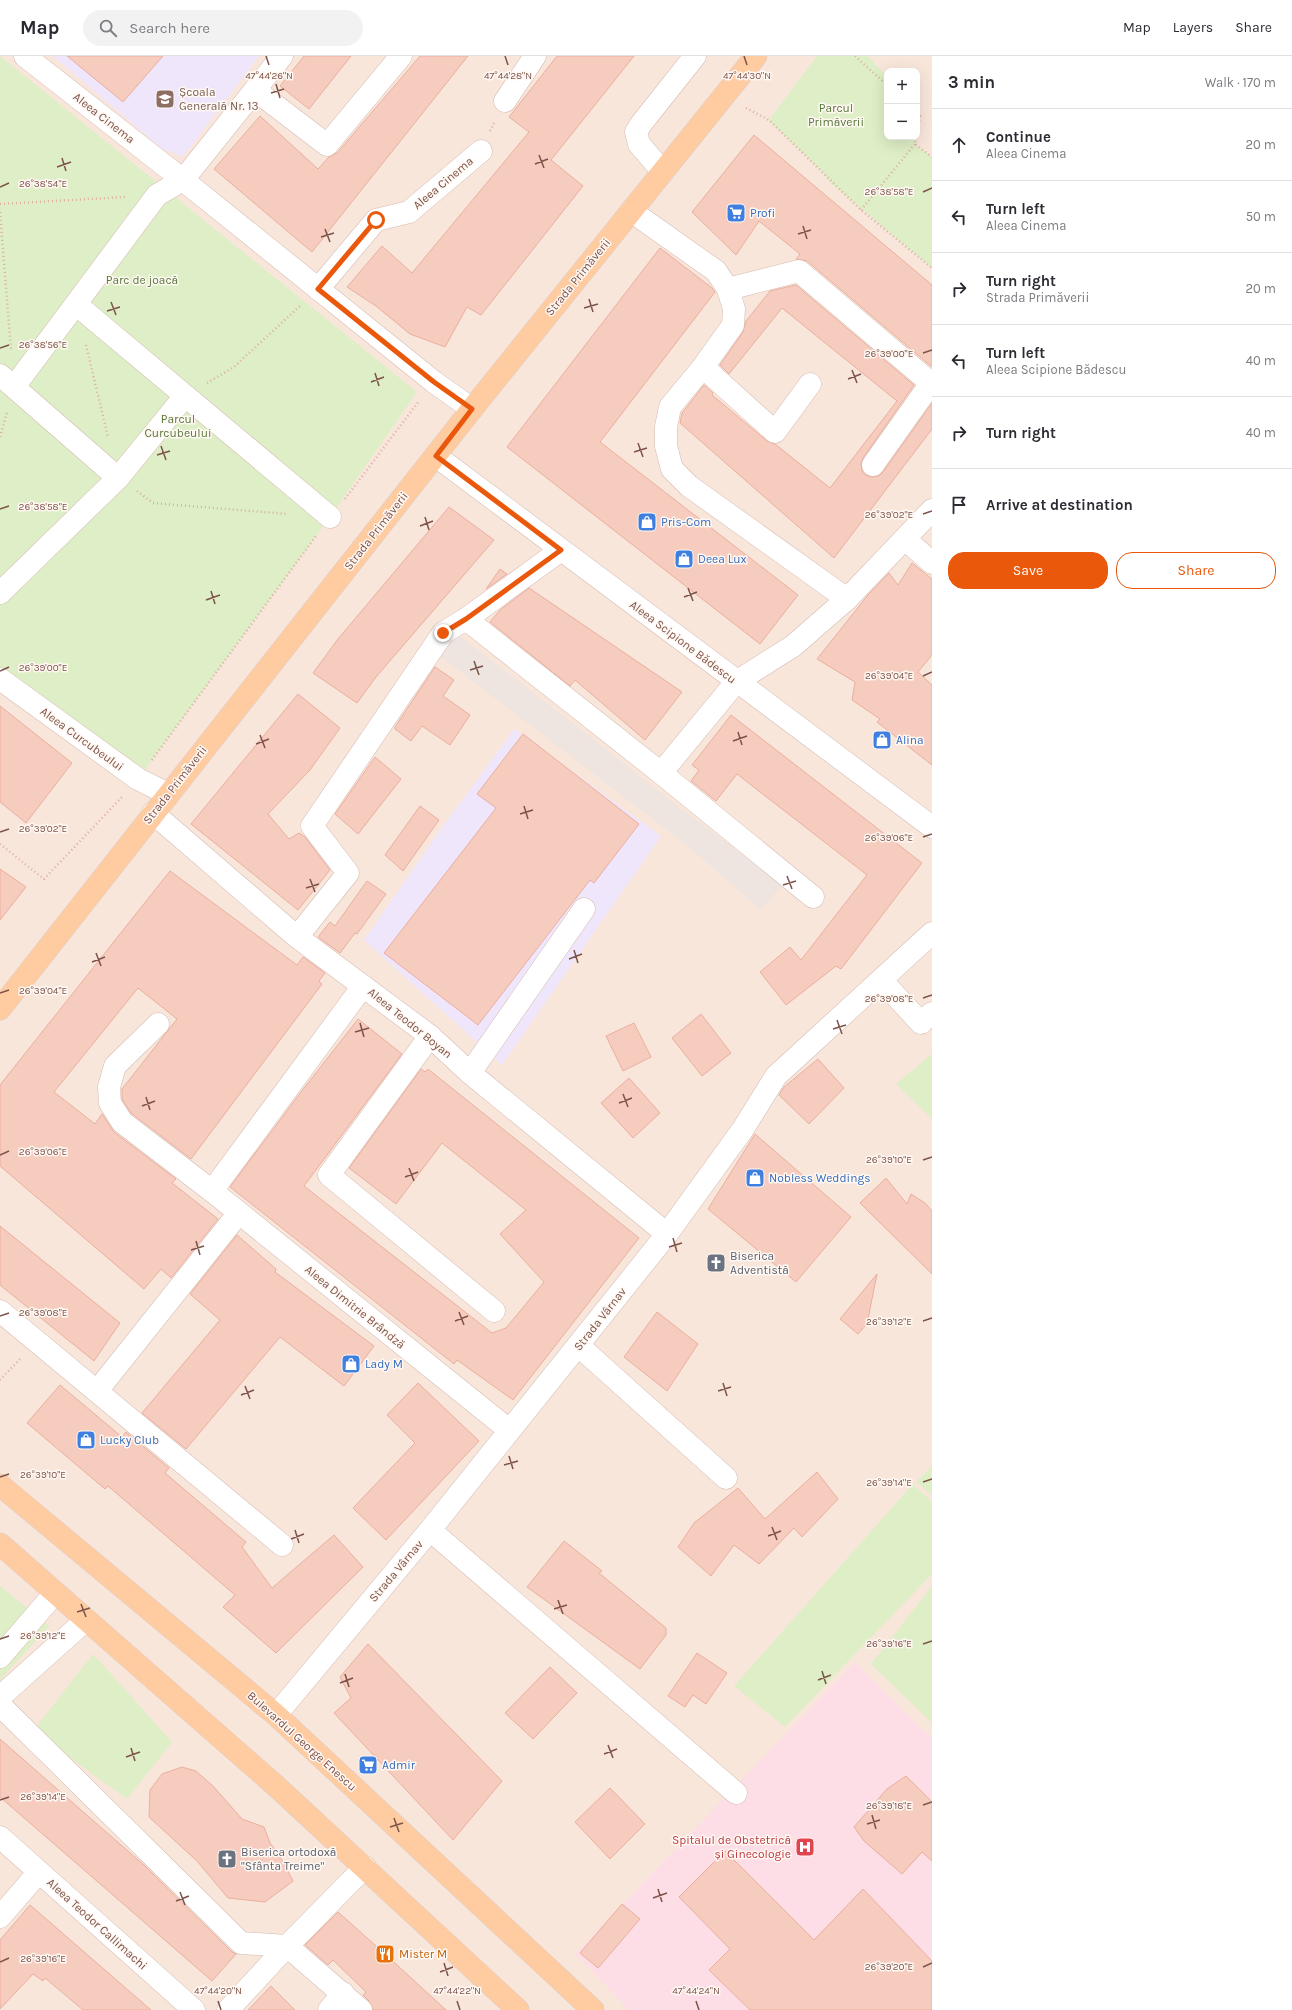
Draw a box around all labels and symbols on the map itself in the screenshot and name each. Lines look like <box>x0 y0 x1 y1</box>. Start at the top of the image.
text: 47°44'26"N <box>245 70 293 82</box>
text: 47°44'28"N <box>484 70 532 82</box>
text: 47°44'30"N <box>723 70 771 82</box>
place label: Școala Generală Nr. 13 <box>179 85 259 113</box>
school or university icon: Școala Generală Nr. 13 <box>154 88 176 110</box>
street label: Aleea Cinema <box>70 90 138 146</box>
park label: Parcul Primăverii <box>808 101 864 129</box>
street label: Aleea Cinema <box>410 154 476 212</box>
text: 26°38'54"E <box>19 178 67 190</box>
text: 26°38'58"E <box>865 186 913 198</box>
supermarket icon: Profi <box>725 202 747 224</box>
place label: Profi <box>750 206 775 220</box>
route start <box>367 211 385 229</box>
street label: Strada Primăverii <box>543 236 613 318</box>
park label: Parc de joacă <box>106 273 178 287</box>
text: 26°38'56"E <box>19 339 67 351</box>
text: 26°39'00"E <box>865 348 913 360</box>
park label: Parcul Curcubeului <box>144 412 212 440</box>
street label: Strada Primăverii <box>341 489 411 573</box>
text: 26°38'58"E <box>19 501 67 513</box>
text: 26°39'02"E <box>865 509 913 521</box>
shop icon: Pris-Com <box>636 511 658 533</box>
place label: Pris-Com <box>661 515 711 529</box>
shop icon: Deea Lux <box>673 548 695 570</box>
place label: Deea Lux <box>698 552 747 566</box>
street label: Aleea Scipione Bădescu <box>627 597 739 687</box>
route end <box>434 624 452 642</box>
text: 26°39'00"E <box>19 662 67 674</box>
text: 26°39'04"E <box>865 670 913 682</box>
street label: Aleea Curcubeului <box>38 704 126 774</box>
shop icon: Alina <box>871 729 893 751</box>
place label: Alina <box>896 733 924 747</box>
street label: Strada Primăverii <box>140 743 210 827</box>
text: 26°39'02"E <box>19 823 67 835</box>
text: 26°39'06"E <box>865 832 913 844</box>
text: 26°39'04"E <box>19 985 67 997</box>
street label: Aleea Teodor Boyan <box>365 985 455 1061</box>
text: 26°39'08"E <box>865 993 913 1005</box>
text: 26°39'06"E <box>19 1146 67 1158</box>
text: 26°39'10"E <box>866 1154 912 1166</box>
shop icon: Nobless Weddings <box>744 1167 766 1189</box>
place label: Nobless Weddings <box>769 1171 871 1185</box>
place label: Biserica Adventistă <box>730 1249 789 1277</box>
church icon: Biserica Adventistă <box>705 1252 727 1274</box>
street label: Aleea Dimitrie Brândză <box>302 1262 408 1352</box>
street label: Strada Vârnav <box>571 1285 629 1353</box>
text: 26°39'08"E <box>19 1307 67 1319</box>
text: 26°39'12"E <box>866 1316 912 1328</box>
shop icon: Lady M <box>340 1353 362 1375</box>
place label: Lady M <box>365 1357 403 1371</box>
shop icon: Lucky Club <box>75 1429 97 1451</box>
place label: Lucky Club <box>100 1433 159 1447</box>
text: 26°39'10"E <box>20 1469 66 1481</box>
text: 26°39'14"E <box>866 1477 912 1489</box>
street label: Strada Vârnav <box>366 1537 426 1605</box>
text: 26°39'12"E <box>20 1630 66 1642</box>
text: 26°39'16"E <box>866 1638 912 1650</box>
street label: Bulevardul George Enescu <box>245 1688 359 1794</box>
supermarket icon: Admir <box>357 1754 379 1776</box>
place label: Admir <box>382 1758 416 1772</box>
text: 26°39'14"E <box>20 1791 66 1803</box>
text: 26°39'18"E <box>866 1800 912 1812</box>
place label: Spitalul de Obstetrică și Ginecologie <box>672 1833 791 1861</box>
hospital icon: Spitalul de Obstetrică și Ginecologie <box>794 1836 816 1858</box>
place label: Biserica ortodoxă "Sfânta Treime" <box>241 1845 336 1873</box>
church icon: Biserica ortodoxă "Sfânta Treime" <box>216 1848 238 1870</box>
street label: Aleea Teodor Callimachi <box>44 1875 150 1973</box>
restaurant icon: Mister M <box>374 1943 396 1965</box>
place label: Mister M <box>399 1947 447 1961</box>
text: 26°39'16"E <box>20 1953 66 1965</box>
text: 26°39'20"E <box>865 1961 913 1973</box>
text: 47°44'20"N <box>194 1985 242 1997</box>
text: 47°44'22"N <box>433 1985 481 1997</box>
text: 47°44'24"N <box>672 1985 720 1997</box>

